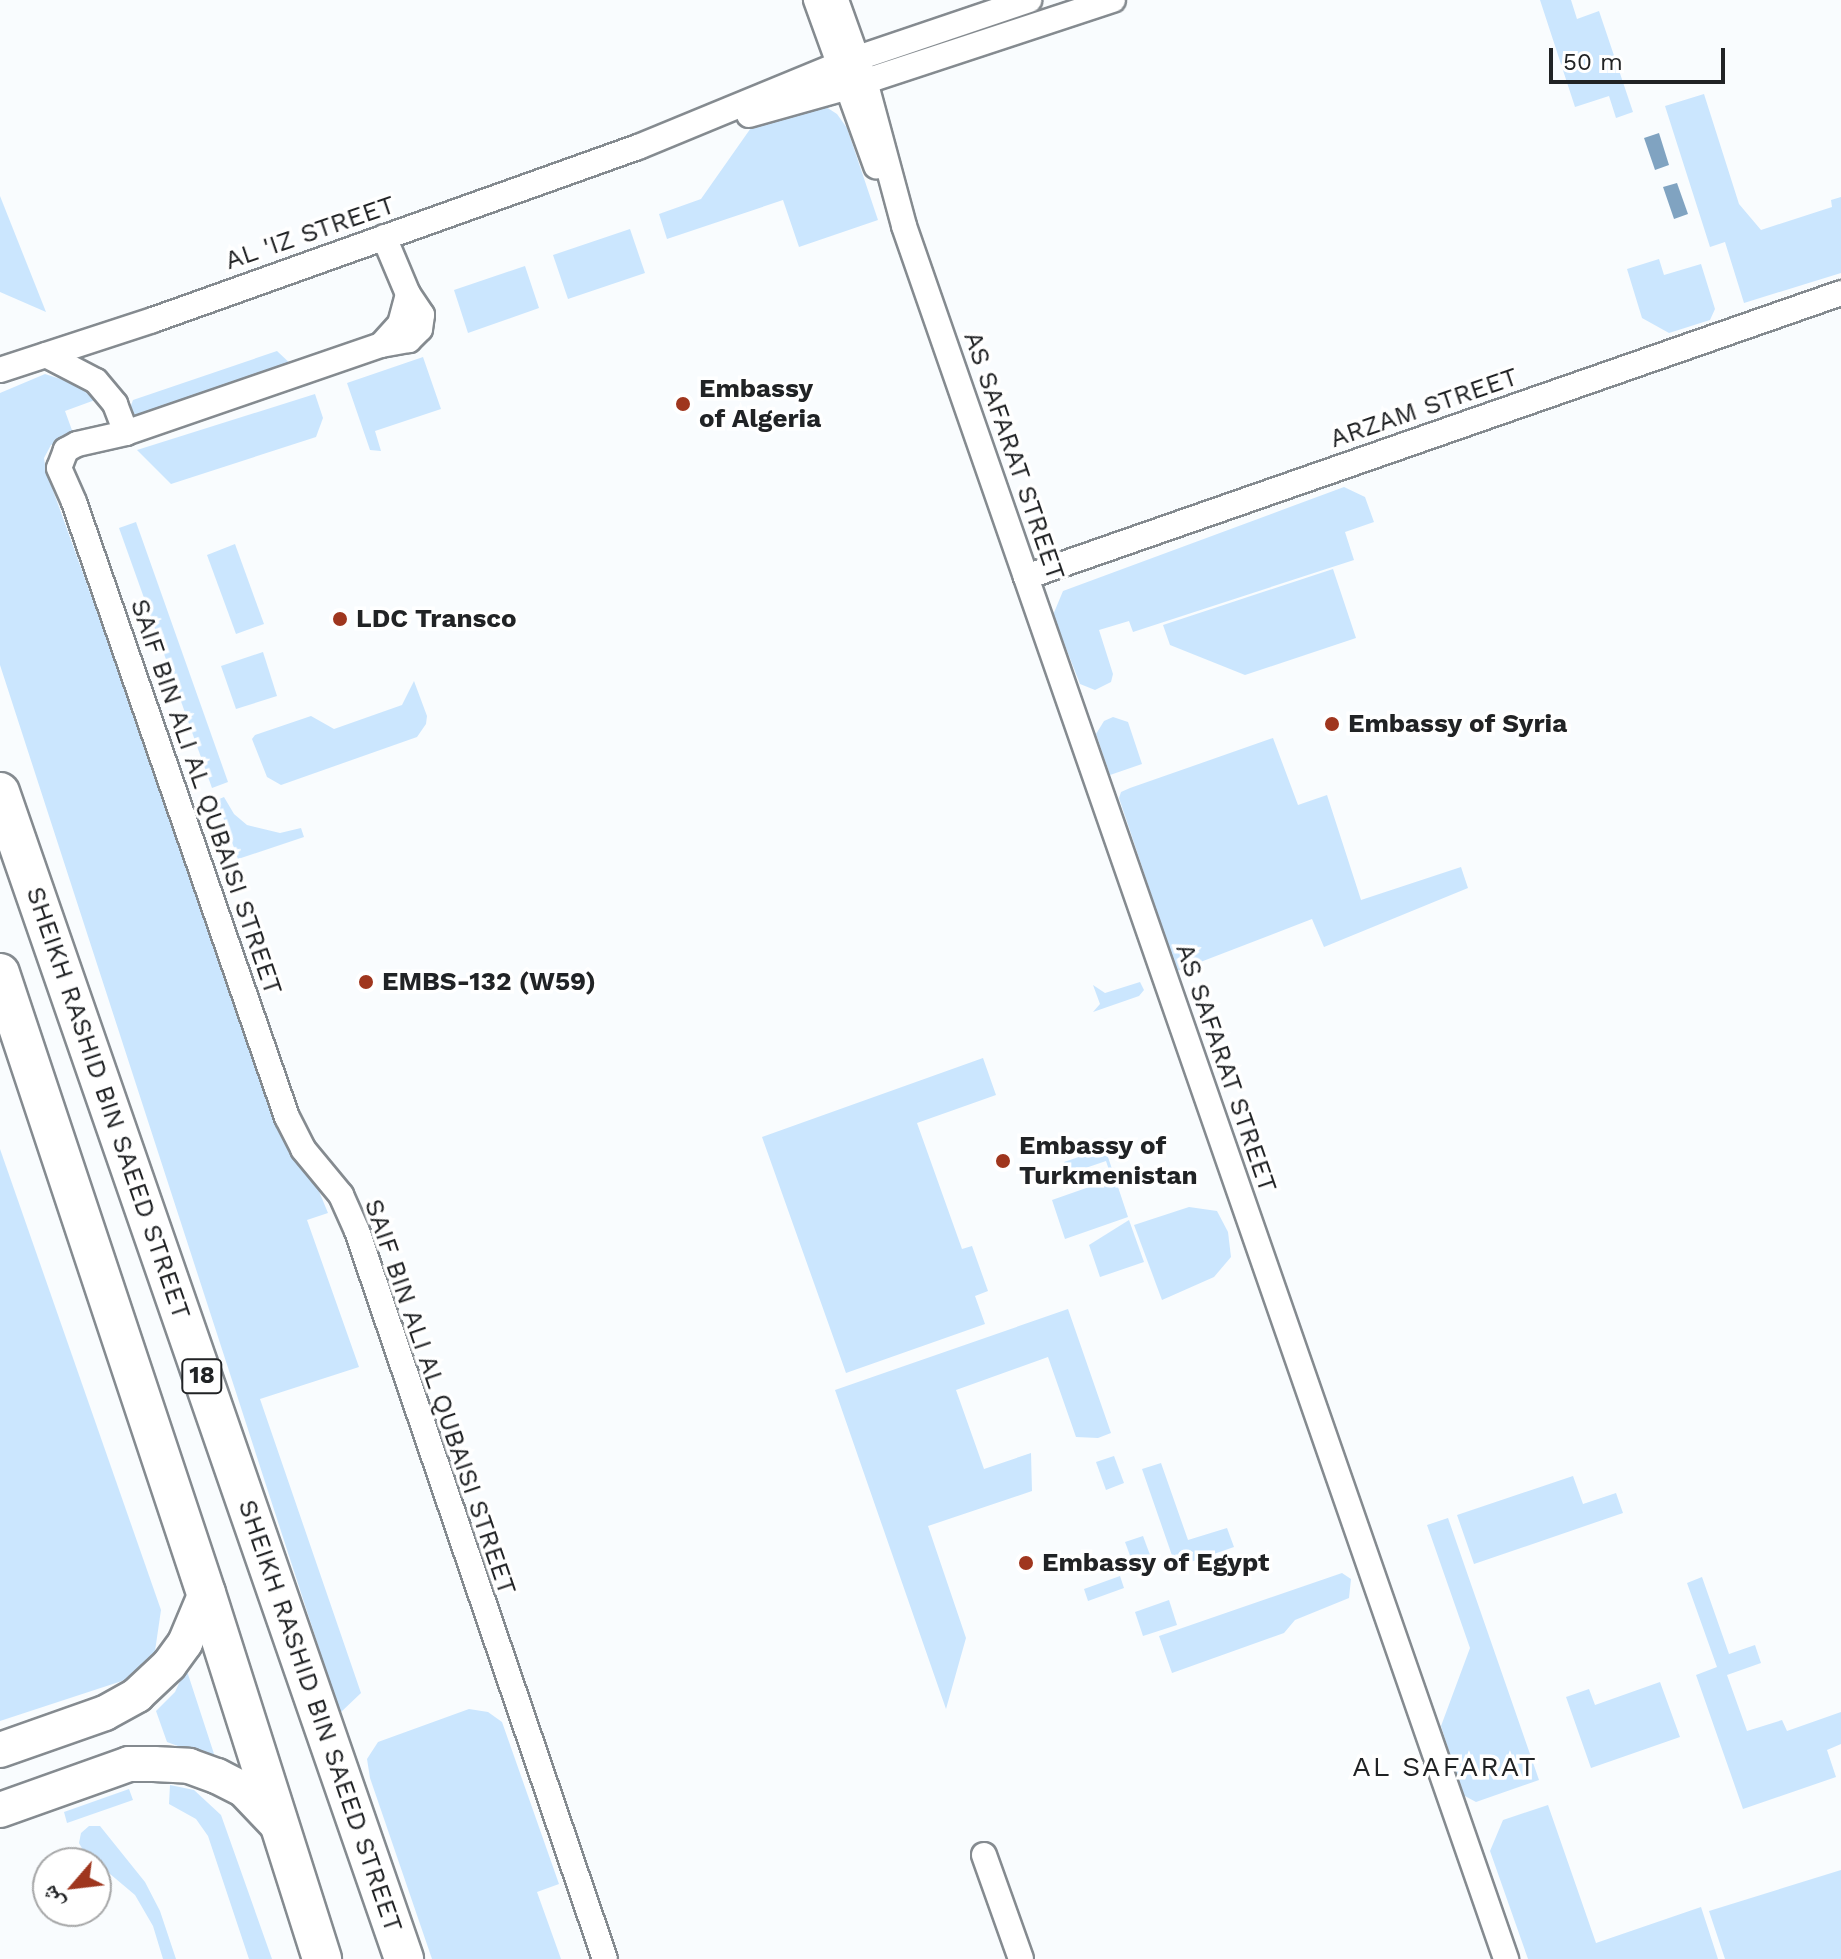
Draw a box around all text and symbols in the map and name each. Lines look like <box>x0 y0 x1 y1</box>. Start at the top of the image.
scale bar <box>1553 32 1729 82</box>
text: 50 m <box>1563 48 1623 76</box>
street label: AL 'IZ STREET <box>221 189 399 277</box>
street label: AS SAFARAT STREET <box>957 327 1071 585</box>
street label: ARZAM STREET <box>1326 361 1522 455</box>
place label: Embassy of Algeria <box>699 373 822 434</box>
marker: Embassy of Algeria <box>674 395 692 413</box>
street label: SAIF BIN ALI AL QUBAISI STREET <box>123 593 289 1001</box>
place label: LDC Transco <box>356 603 517 635</box>
marker: LDC Transco <box>331 610 349 628</box>
place label: Embassy of Syria <box>1348 708 1568 740</box>
marker: Embassy of Syria <box>1323 715 1341 733</box>
street label: SHEIKH RASHID BIN SAEED STREET <box>19 883 197 1323</box>
street label: AS SAFARAT STREET <box>1169 939 1283 1197</box>
place label: EMBS-132 (W59) <box>382 966 596 998</box>
marker: EMBS-132 (W59) <box>357 973 375 991</box>
place label: Embassy of Turkmenistan <box>1019 1130 1198 1192</box>
marker: Embassy of Turkmenistan <box>994 1152 1012 1170</box>
street label: SAIF BIN ALI AL QUBAISI STREET <box>357 1193 523 1601</box>
road number: 18 <box>180 1356 224 1396</box>
street label: SHEIKH RASHID BIN SAEED STREET <box>231 1496 409 1936</box>
place label: Embassy of Egypt <box>1042 1547 1270 1579</box>
marker: Embassy of Egypt <box>1017 1554 1035 1572</box>
district label: AL SAFARAT <box>1352 1750 1538 1784</box>
north arrow <box>32 1847 112 1927</box>
text: ش <box>36 1881 69 1914</box>

